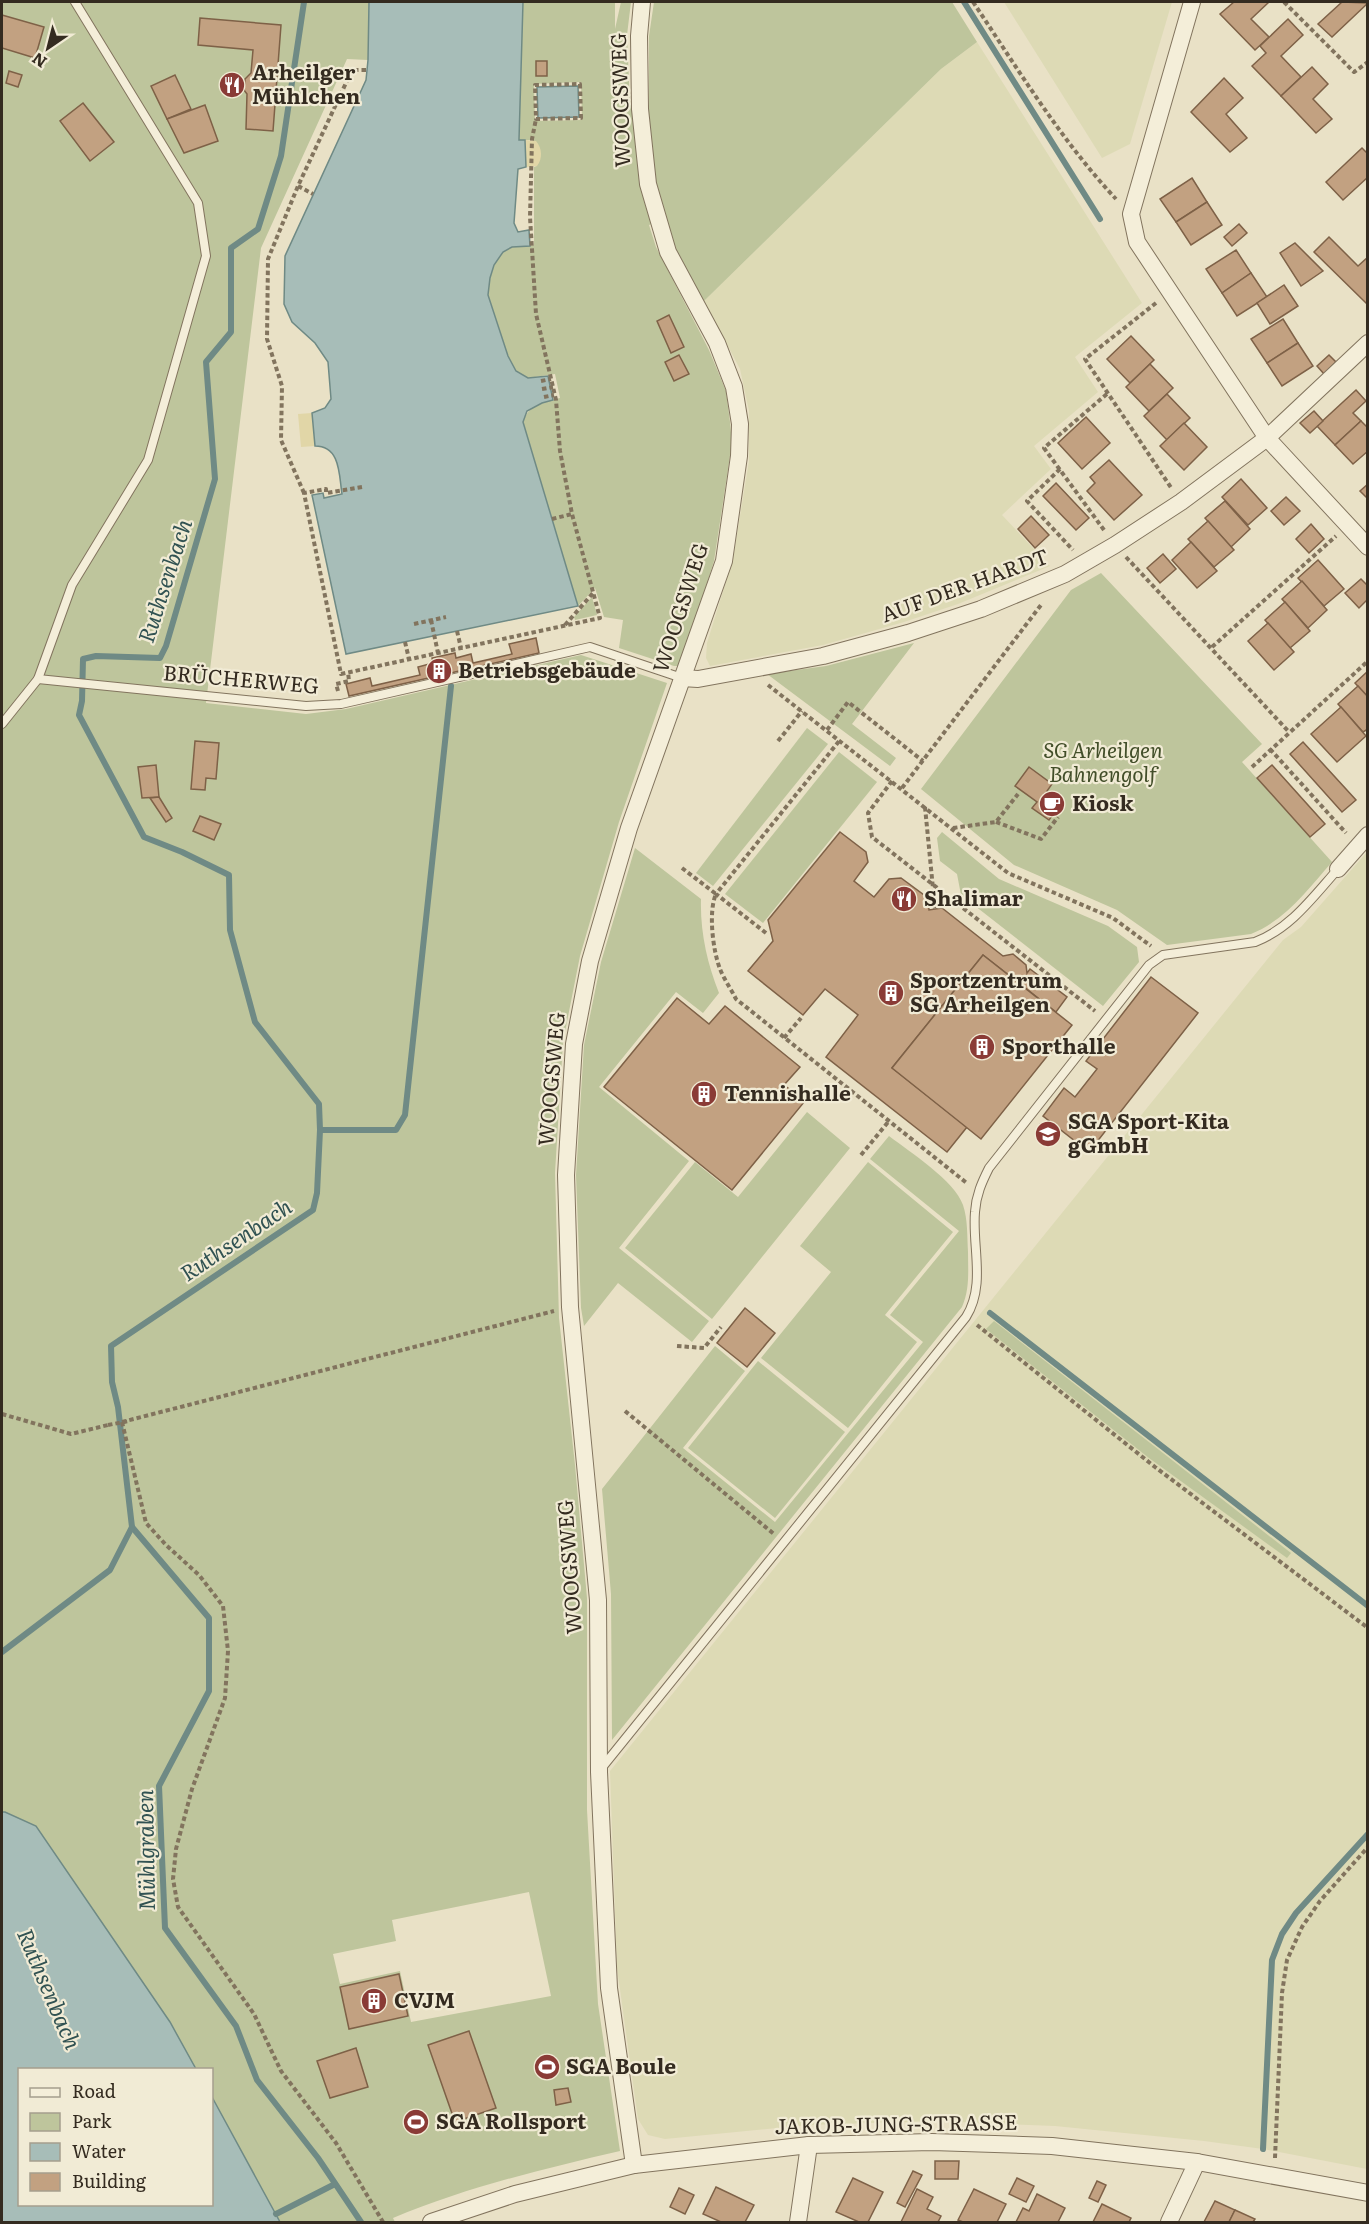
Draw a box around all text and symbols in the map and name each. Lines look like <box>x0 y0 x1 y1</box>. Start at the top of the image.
north arrow <box>18 18 78 78</box>
street label: WOOGSWEG <box>601 32 636 168</box>
text: N <box>26 47 51 75</box>
place label: Arheilger Mühlchen <box>252 55 361 110</box>
restaurant icon: Arheilger Mühlchen <box>217 70 247 100</box>
water label: Ruthsenbach <box>128 514 199 647</box>
street label: WOOGSWEG <box>643 538 714 676</box>
street label: AUF DER HARDT <box>876 539 1052 628</box>
place label: Betriebsgebäude <box>458 653 636 684</box>
street label: BRÜCHERWEG <box>162 655 321 700</box>
building icon: Betriebsgebäude <box>424 656 454 686</box>
park label: SG Arheilgen Bahnengolf <box>1043 733 1163 788</box>
place label: Kiosk <box>1072 786 1134 817</box>
cafe icon: Kiosk <box>1037 789 1067 819</box>
place label: Shalimar <box>924 881 1024 912</box>
restaurant icon: Shalimar <box>889 884 919 914</box>
place label: Sportzentrum SG Arheilgen <box>910 963 1062 1018</box>
building icon: Sportzentrum SG Arheilgen <box>876 978 906 1008</box>
street label: WOOGSWEG <box>528 1010 571 1147</box>
place label: Sporthalle <box>1002 1029 1116 1060</box>
building icon: Sporthalle <box>967 1032 997 1062</box>
place label: Tennishalle <box>724 1076 851 1107</box>
building icon: Tennishalle <box>689 1079 719 1109</box>
place label: SGA Sport-Kita gGmbH <box>1068 1104 1230 1159</box>
school or university icon: SGA Sport-Kita gGmbH <box>1033 1119 1063 1149</box>
water label: Ruthsenbach <box>173 1189 298 1288</box>
street label: WOOGSWEG <box>547 1499 588 1636</box>
water label: Mühlgraben <box>127 1789 162 1911</box>
water label: Ruthsenbach <box>10 1923 91 2054</box>
place label: CVJM <box>394 1983 455 2014</box>
building icon: CVJM <box>359 1986 389 2016</box>
place label: SGA Boule <box>566 2049 676 2080</box>
sports icon: SGA Boule <box>532 2052 562 2082</box>
legend <box>18 2068 213 2206</box>
text: Road <box>72 2077 116 2104</box>
place label: SGA Rollsport <box>436 2104 587 2135</box>
street label: JAKOB-JUNG-STRASSE <box>774 2105 1018 2140</box>
text: Park <box>72 2107 113 2134</box>
sports icon: SGA Rollsport <box>401 2107 431 2137</box>
text: Water <box>72 2137 126 2164</box>
text: Building <box>72 2167 147 2194</box>

